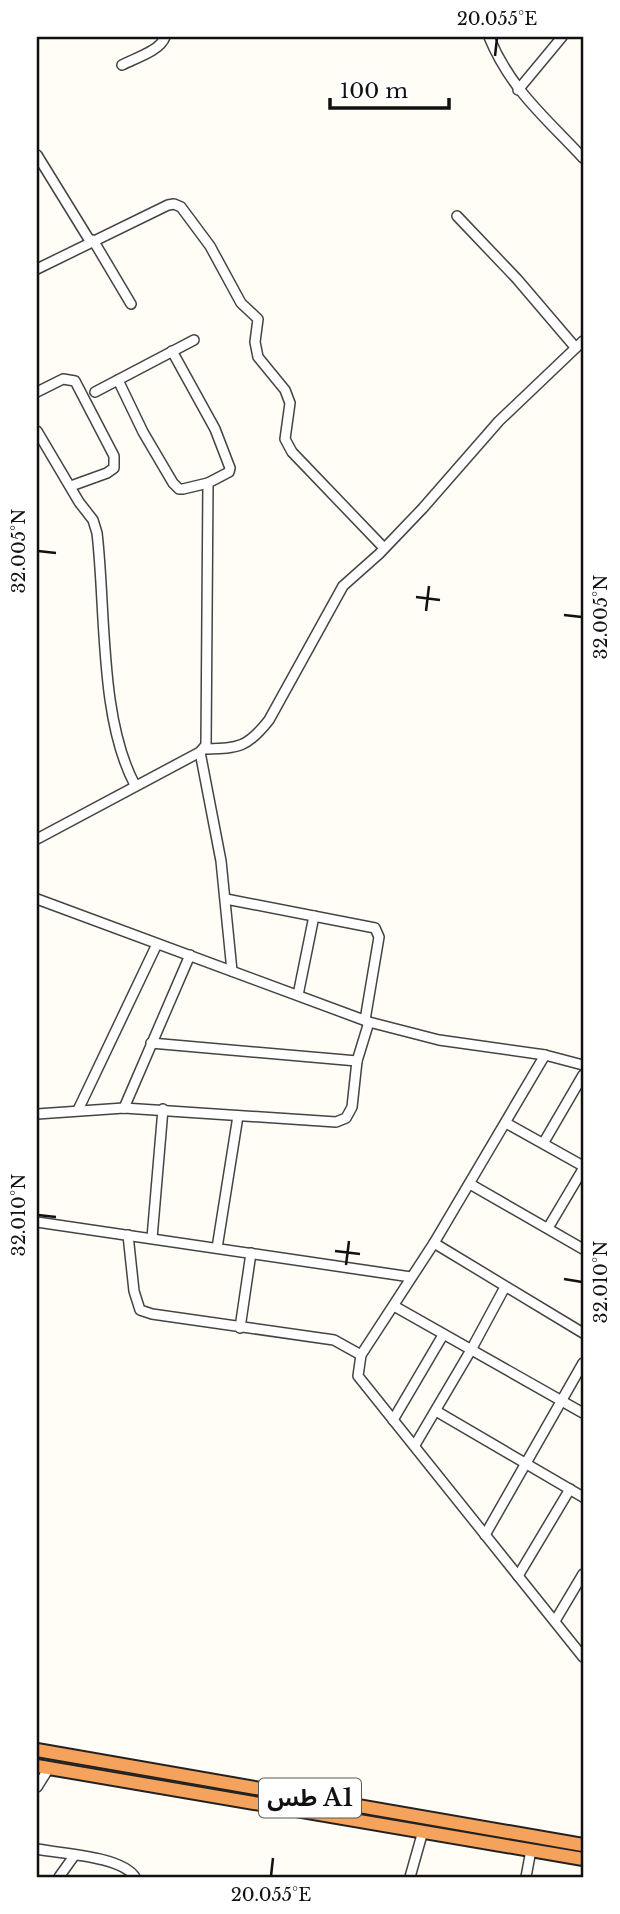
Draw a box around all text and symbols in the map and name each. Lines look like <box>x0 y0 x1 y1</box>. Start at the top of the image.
text: 20.055°E <box>457 8 537 30</box>
scale bar <box>330 66 448 110</box>
text: 100 m <box>340 78 408 104</box>
text: 32.005°N <box>8 509 30 593</box>
text: 32.005°N <box>590 575 612 659</box>
text: 32.010°N <box>8 1174 30 1256</box>
text: 32.010°N <box>590 1241 612 1323</box>
road number: طس A1 <box>259 1778 361 1817</box>
text: 20.055°E <box>231 1884 311 1906</box>

